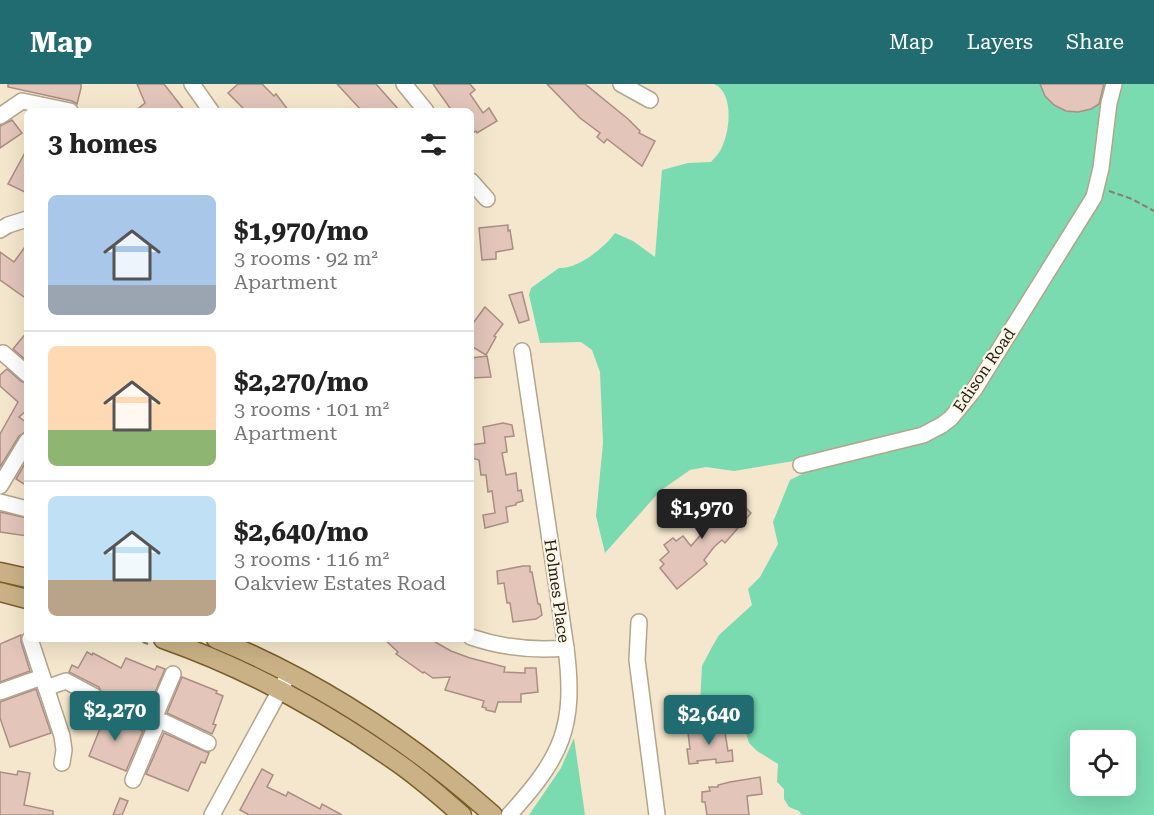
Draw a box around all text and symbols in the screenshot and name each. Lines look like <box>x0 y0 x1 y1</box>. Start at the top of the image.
text: Map <box>30 26 92 59</box>
text: Map <box>889 30 934 54</box>
text: Layers <box>967 30 1033 54</box>
text: Share <box>1066 30 1124 54</box>
icon: filters <box>417 128 450 161</box>
text: 3 homes <box>48 129 157 159</box>
text: $1,970/mo <box>234 216 369 246</box>
icon: home <box>96 219 168 291</box>
text: 3 rooms · 92 m² <box>234 246 378 270</box>
text: Apartment <box>234 270 337 294</box>
street label: Edison Road <box>949 325 1019 415</box>
text: $2,270/mo <box>234 367 369 397</box>
icon: home <box>96 370 168 442</box>
text: 3 rooms · 101 m² <box>234 397 389 421</box>
text: Apartment <box>234 421 337 445</box>
pin: $1,970 <box>653 489 751 540</box>
text: $1,970 <box>671 496 733 520</box>
text: $2,640/mo <box>234 517 369 547</box>
icon: home <box>96 520 168 592</box>
street label: Holmes Place <box>540 538 574 644</box>
text: 3 rooms · 116 m² <box>234 547 389 571</box>
text: Oakview Estates Road <box>234 571 446 595</box>
pin: $2,270 <box>66 691 164 742</box>
pin: $2,640 <box>660 695 758 746</box>
text: $2,270 <box>84 698 146 722</box>
text: $2,640 <box>678 702 740 726</box>
map controls <box>1070 730 1136 796</box>
button: locate <box>1070 730 1136 796</box>

